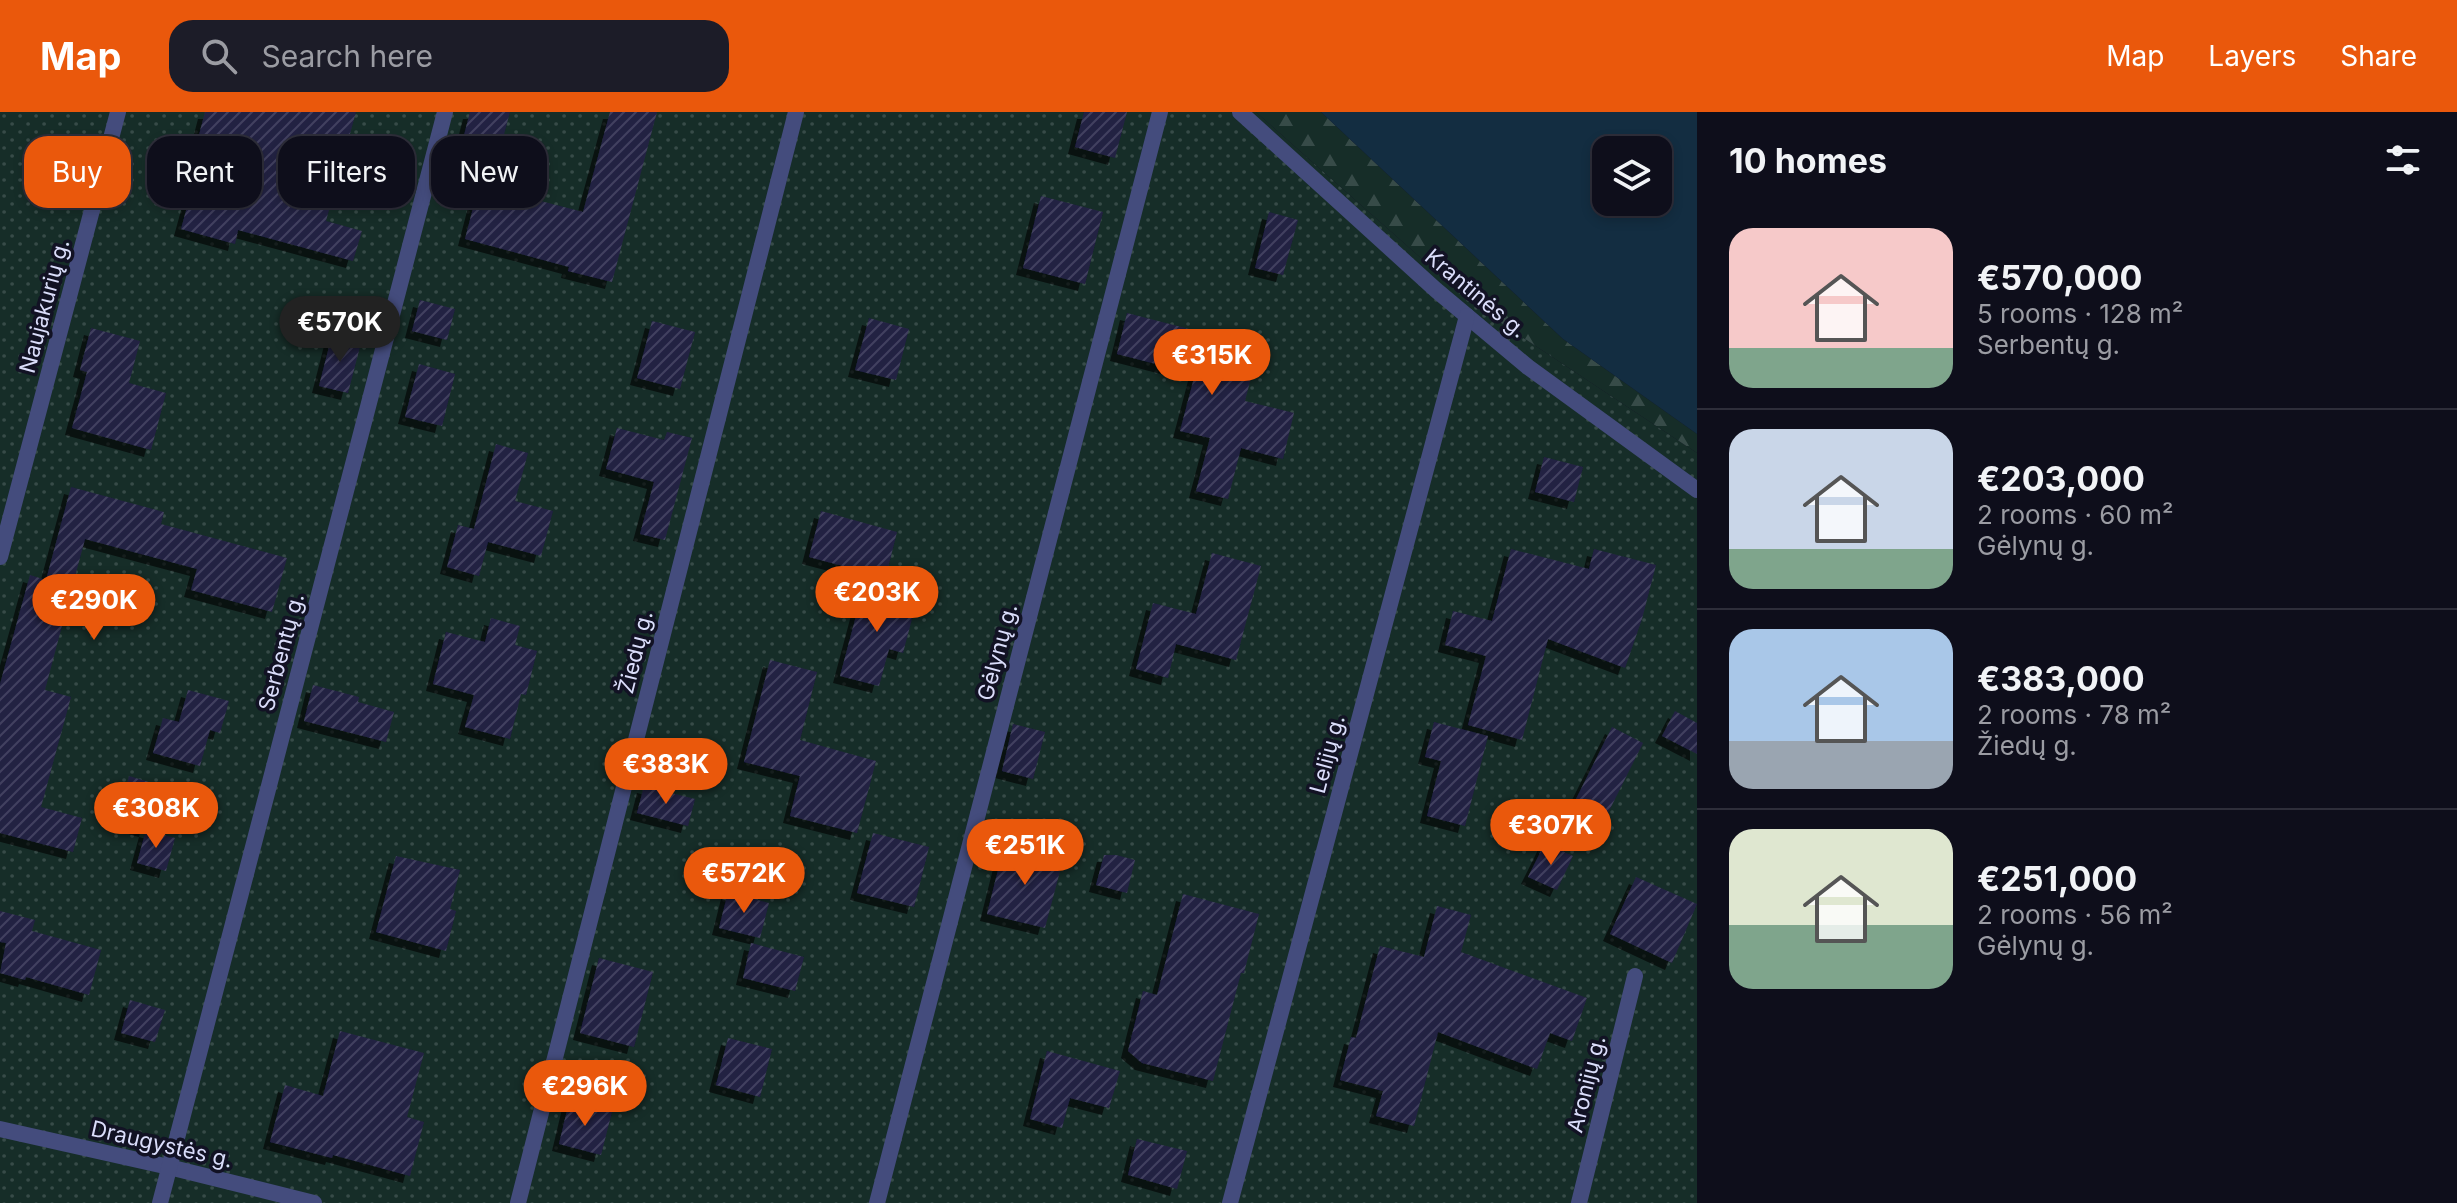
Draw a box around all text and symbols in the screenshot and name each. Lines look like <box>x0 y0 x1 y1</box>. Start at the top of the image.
search box <box>169 20 729 92</box>
text: Map <box>40 33 121 79</box>
icon: search <box>197 34 241 78</box>
text: Search here <box>261 38 433 74</box>
text: Map <box>2106 39 2164 73</box>
text: Layers <box>2208 39 2296 73</box>
text: Share <box>2340 39 2417 73</box>
chip: Buy <box>24 136 131 208</box>
chip: Rent <box>147 136 262 208</box>
chip: Filters <box>278 136 415 208</box>
chip: New <box>431 136 547 208</box>
map controls <box>1592 136 1672 216</box>
button: layers <box>1592 136 1672 216</box>
icon: filters <box>2381 138 2425 182</box>
text: 10 homes <box>1729 140 1887 181</box>
street label: Naujakurių g. <box>14 236 74 376</box>
street label: Krantinės g. <box>1420 243 1532 343</box>
text: €570,000 <box>1977 257 2142 298</box>
icon: home <box>1793 260 1889 356</box>
pin: €570K <box>284 296 396 364</box>
text: 5 rooms · 128 m² <box>1977 298 2183 329</box>
text: €570K <box>297 306 383 337</box>
pin: €315K <box>1156 329 1268 397</box>
text: Serbentų g. <box>1977 329 2120 360</box>
text: €315K <box>1171 339 1253 370</box>
text: €203,000 <box>1977 458 2145 499</box>
icon: home <box>1793 461 1889 557</box>
text: 2 rooms · 60 m² <box>1977 499 2173 530</box>
text: Gėlynų g. <box>1977 530 2094 561</box>
pin: €203K <box>821 566 933 634</box>
pin: €290K <box>38 574 150 642</box>
text: €203K <box>833 576 921 607</box>
text: €290K <box>50 584 138 615</box>
street label: Serbentų g. <box>253 590 309 714</box>
street label: Gėlynų g. <box>972 601 1022 703</box>
street label: Žiedų g. <box>612 608 658 696</box>
text: €383,000 <box>1977 658 2145 699</box>
icon: home <box>1793 661 1889 757</box>
text: 2 rooms · 78 m² <box>1977 699 2171 730</box>
street label: Lelijų g. <box>1304 712 1350 796</box>
text: Žiedų g. <box>1977 730 2077 761</box>
pin: €383K <box>610 738 722 806</box>
text: €383K <box>623 748 710 779</box>
pin: €308K <box>100 782 212 850</box>
text: €308K <box>112 792 200 823</box>
pin: €307K <box>1495 799 1607 867</box>
text: €307K <box>1508 809 1594 840</box>
pin: €251K <box>969 819 1081 887</box>
text: €251K <box>985 829 1065 860</box>
pin: €572K <box>688 847 800 915</box>
text: €572K <box>702 857 786 888</box>
text: €251,000 <box>1977 858 2137 899</box>
icon: home <box>1793 861 1889 957</box>
text: 2 rooms · 56 m² <box>1977 899 2173 930</box>
text: Gėlynų g. <box>1977 930 2094 961</box>
street label: Aronijų g. <box>1561 1033 1611 1135</box>
pin: €296K <box>529 1060 641 1128</box>
text: €296K <box>542 1070 628 1101</box>
street label: Draugystės g. <box>89 1115 235 1173</box>

